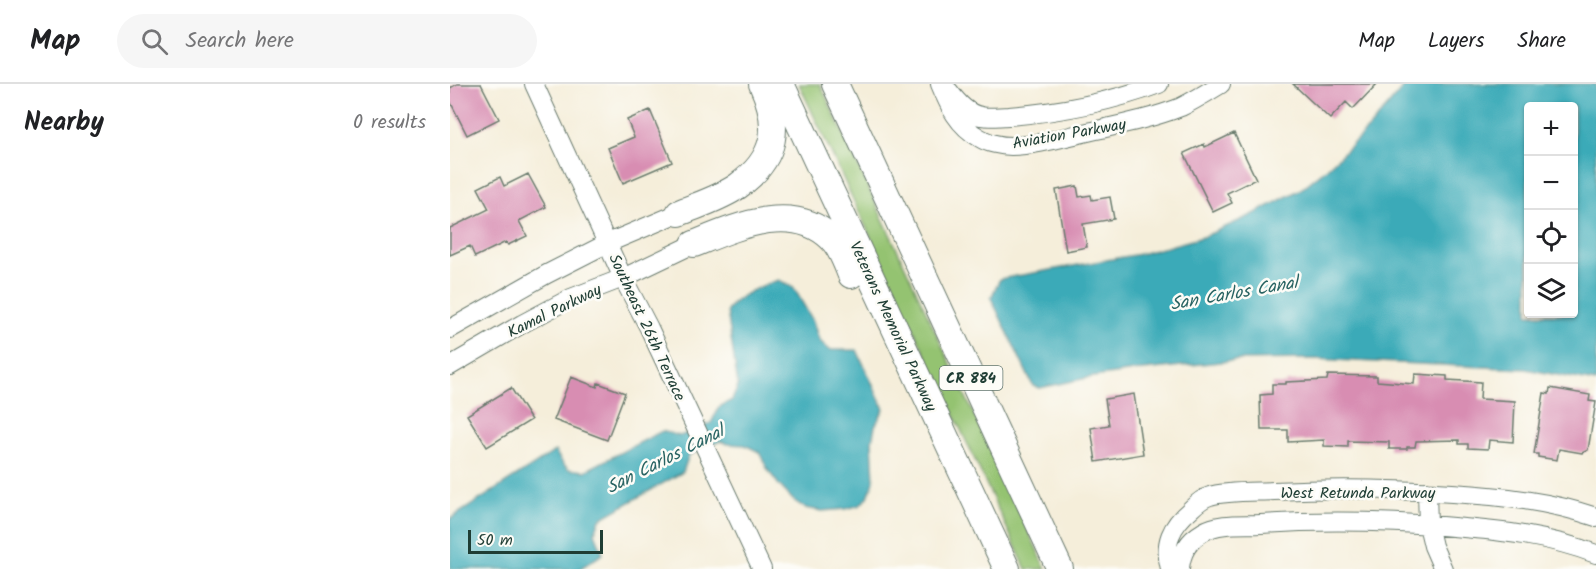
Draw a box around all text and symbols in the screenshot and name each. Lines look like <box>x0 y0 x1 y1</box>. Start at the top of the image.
search box <box>117 14 537 68</box>
text: Map <box>30 19 81 64</box>
text: Search here <box>186 24 294 59</box>
icon: search <box>138 25 171 58</box>
text: Map <box>1358 25 1395 58</box>
text: Layers <box>1428 25 1484 58</box>
text: Share <box>1517 25 1566 58</box>
text: Nearby <box>24 102 104 144</box>
map controls <box>1524 102 1578 318</box>
button: + <box>1524 102 1578 156</box>
text: 0 results <box>353 107 426 139</box>
street label: Aviation Parkway <box>1011 112 1128 157</box>
button: − <box>1524 156 1578 210</box>
button: locate <box>1524 210 1578 264</box>
street label: Veterans Memorial Parkway <box>842 237 943 416</box>
street label: Southeast 26th Terrace <box>602 250 692 405</box>
button: layers <box>1524 264 1578 318</box>
water label: San Carlos Canal <box>1168 268 1304 320</box>
street label: Kamal Parkway <box>503 277 607 345</box>
road number: CR 884 <box>940 366 1002 390</box>
water label: San Carlos Canal <box>602 416 733 503</box>
street label: West Retunda Parkway <box>1281 481 1436 506</box>
scale bar <box>468 527 603 554</box>
text: 50 m <box>477 528 513 553</box>

